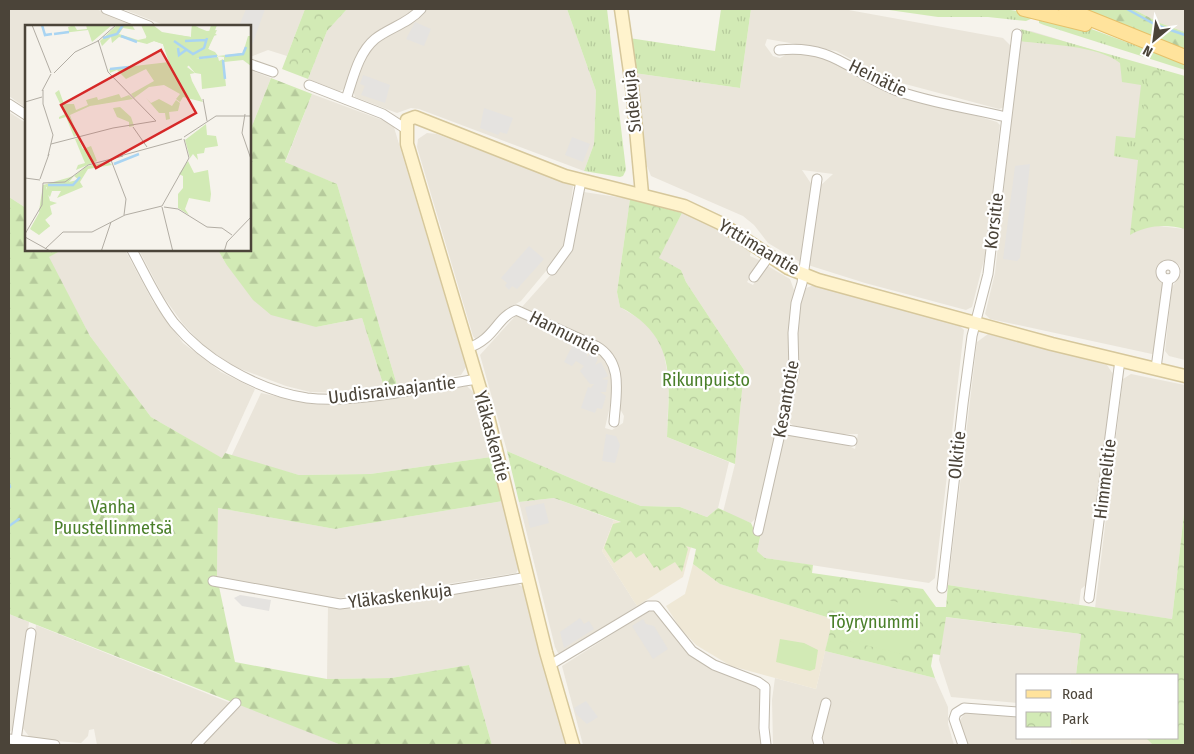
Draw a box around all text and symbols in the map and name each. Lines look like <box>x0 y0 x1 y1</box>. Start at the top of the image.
north arrow <box>1129 15 1179 65</box>
inset map <box>25 25 251 251</box>
text: N <box>1140 41 1156 60</box>
street label: Heinätie <box>845 55 911 102</box>
street label: Sidekuja <box>618 68 646 134</box>
street label: Korsitie <box>980 192 1008 250</box>
street label: Yrttimaantie <box>714 214 804 280</box>
street label: Hannuntie <box>526 306 604 360</box>
street label: Kesantotie <box>768 358 804 440</box>
park label: Rikunpuisto <box>662 369 750 391</box>
street label: Uudisraivaajantie <box>327 371 457 409</box>
street label: Yläkaskentie <box>469 388 515 484</box>
street label: Olkitie <box>944 430 970 480</box>
street label: Himmelitie <box>1089 438 1121 520</box>
park label: Vanha Puustellinmetsä <box>54 496 172 539</box>
street label: Yläkaskenkuja <box>347 579 453 613</box>
park label: Töyrynummi <box>829 611 919 633</box>
legend <box>1016 674 1179 739</box>
text: Road <box>1062 685 1093 703</box>
text: Park <box>1062 710 1089 728</box>

